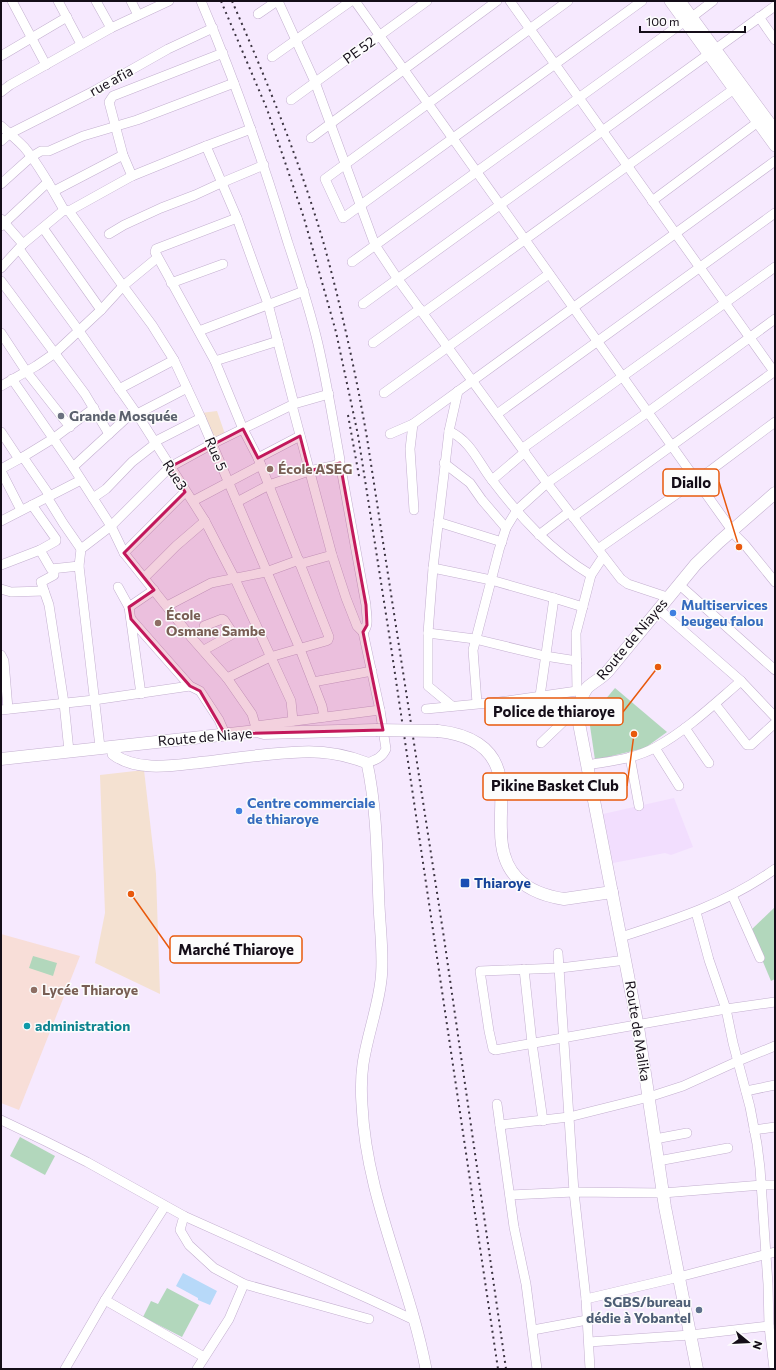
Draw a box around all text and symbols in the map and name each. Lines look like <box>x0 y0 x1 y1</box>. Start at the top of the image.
scale bar <box>640 8 745 34</box>
text: 100 m <box>646 14 680 28</box>
street label: PE 52 <box>339 32 378 67</box>
street label: rue afia <box>86 62 136 99</box>
place label: Grande Mosquée <box>69 407 178 424</box>
marker: Grande Mosquée <box>56 411 66 421</box>
street label: Rue 5 <box>202 434 231 473</box>
street label: Rue3 <box>159 456 191 493</box>
place label: École ASEG <box>278 460 352 477</box>
marker: École ASEG <box>265 464 275 474</box>
callout: Diallo <box>663 469 719 496</box>
text: Diallo <box>671 473 711 491</box>
street label: Route de Niayes <box>593 595 671 683</box>
place label: Multiservices beugeu falou <box>681 596 768 629</box>
place label: École Osmane Sambe <box>166 606 265 639</box>
marker: Multiservices beugeu falou <box>668 608 678 618</box>
marker: École Osmane Sambe <box>153 618 163 628</box>
callout: Police de thiaroye <box>485 698 623 725</box>
text: Police de thiaroye <box>493 702 615 720</box>
street label: Route de Niaye <box>157 724 253 749</box>
callout: Pikine Basket Club <box>483 773 627 800</box>
text: Pikine Basket Club <box>491 776 619 794</box>
place label: Centre commerciale de thiaroye <box>247 794 375 827</box>
marker: Centre commerciale de thiaroye <box>234 806 244 816</box>
place label: Thiaroye <box>474 874 531 891</box>
marker: Thiaroye <box>459 877 471 889</box>
callout: Marché Thiaroye <box>170 936 302 963</box>
text: Marché Thiaroye <box>178 940 294 958</box>
street label: Route de Malika <box>622 979 655 1082</box>
place label: Lycée Thiaroye <box>42 981 138 998</box>
marker: Lycée Thiaroye <box>29 985 39 995</box>
place label: administration <box>35 1017 130 1034</box>
marker: administration <box>22 1021 32 1031</box>
place label: SGBS/bureau dédie à Yobantel <box>586 1293 691 1326</box>
marker: SGBS/bureau dédie à Yobantel <box>694 1305 704 1315</box>
north arrow <box>728 1322 768 1362</box>
text: N <box>751 1339 765 1351</box>

